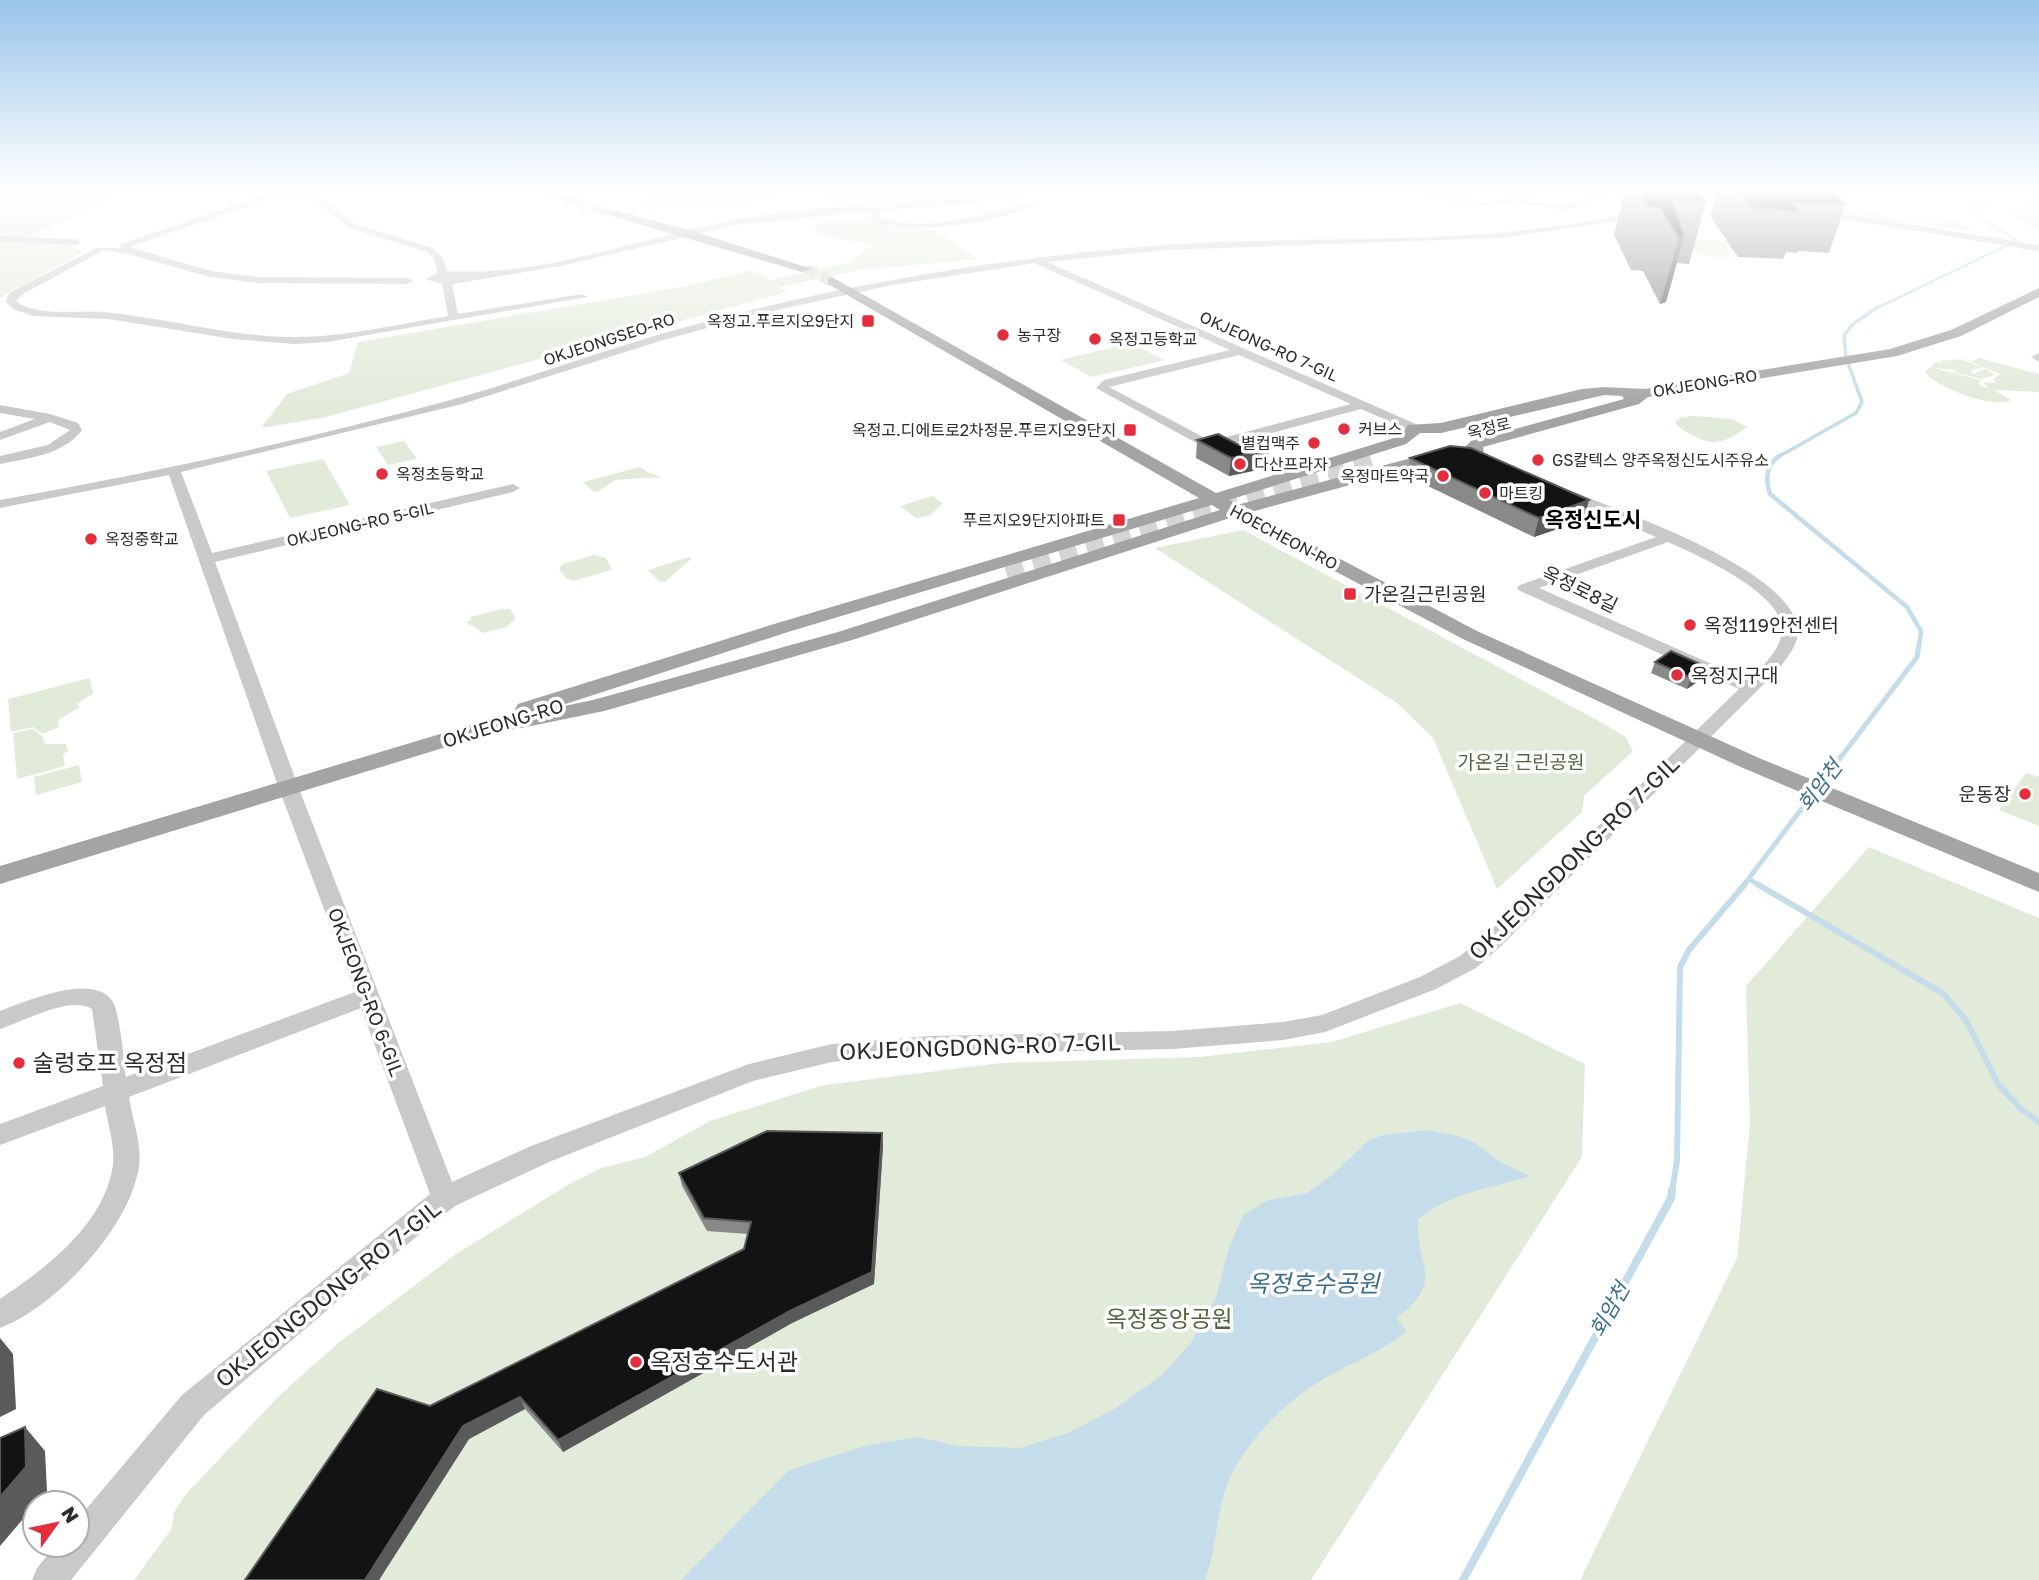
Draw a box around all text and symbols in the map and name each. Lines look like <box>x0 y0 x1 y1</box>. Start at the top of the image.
street label: OKJEONG-RO 7-GIL <box>1197 306 1341 386</box>
street label: OKJEONGSEO-RO <box>541 308 677 370</box>
place label: 옥정고.푸르지오9단지 <box>707 311 854 331</box>
marker: 옥정고.푸르지오9단지 <box>860 313 876 329</box>
place label: 농구장 <box>1017 325 1061 345</box>
marker: 농구장 <box>995 327 1011 343</box>
place label: 옥정고등학교 <box>1109 329 1197 349</box>
marker: 옥정고등학교 <box>1087 331 1103 347</box>
street label: OKJEONG-RO <box>1651 365 1759 401</box>
street label: 옥정로 <box>1465 413 1513 443</box>
place label: 커브스 <box>1358 419 1402 439</box>
place label: 옥정고.디에트로2차정문.푸르지오9단지 <box>852 420 1116 440</box>
marker: 커브스 <box>1336 421 1352 437</box>
marker: 옥정고.디에트로2차정문.푸르지오9단지 <box>1122 422 1138 438</box>
place label: 별컵맥주 <box>1241 433 1300 453</box>
marker: 별컵맥주 <box>1306 435 1322 451</box>
place label: GS칼텍스 양주옥정신도시주유소 <box>1552 450 1769 470</box>
marker: GS칼텍스 양주옥정신도시주유소 <box>1530 452 1546 468</box>
place label: 다산프라자 <box>1254 454 1328 474</box>
marker: 다산프라자 <box>1232 456 1248 472</box>
place label: 옥정초등학교 <box>396 464 484 484</box>
marker: 옥정초등학교 <box>374 466 390 482</box>
place label: 옥정마트약국 <box>1341 466 1429 486</box>
marker: 옥정마트약국 <box>1435 468 1451 484</box>
place label: 마트킹 <box>1499 483 1543 503</box>
marker: 마트킹 <box>1477 485 1493 501</box>
street label: OKJEONG-RO 5-GIL <box>285 497 435 551</box>
street label: HOECHEON-RO <box>1227 500 1341 574</box>
district label: 옥정신도시 <box>1545 506 1641 532</box>
place label: 푸르지오9단지아파트 <box>963 510 1105 530</box>
marker: 푸르지오9단지아파트 <box>1111 512 1127 528</box>
place label: 옥정중학교 <box>105 529 179 549</box>
marker: 옥정중학교 <box>83 531 99 547</box>
street label: 옥정로8길 <box>1539 560 1622 617</box>
place label: 가온길근린공원 <box>1364 582 1486 605</box>
marker: 가온길근린공원 <box>1342 586 1358 602</box>
place label: 옥정119안전센터 <box>1704 613 1839 636</box>
marker: 옥정119안전센터 <box>1682 617 1698 633</box>
place label: 옥정지구대 <box>1691 663 1778 686</box>
marker: 옥정지구대 <box>1669 667 1685 683</box>
street label: OKJEONG-RO <box>440 693 566 752</box>
street label: OKJEONGDONG-RO 7-GIL <box>1462 749 1684 965</box>
park label: 가온길 근린공원 <box>1457 750 1585 773</box>
water label: 회암천 <box>1791 752 1849 816</box>
place label: 운동장 <box>1959 782 2011 805</box>
marker: 운동장 <box>2017 786 2033 802</box>
street label: OKJEONG-RO 6-GIL <box>324 904 409 1080</box>
street label: OKJEONGDONG-RO 7-GIL <box>839 1027 1121 1065</box>
place label: 술렁호프 옥정점 <box>33 1048 187 1076</box>
marker: 술렁호프 옥정점 <box>11 1055 27 1071</box>
street label: OKJEONGDONG-RO 7-GIL <box>209 1194 446 1393</box>
water label: 옥정호수공원 <box>1247 1268 1381 1297</box>
water label: 회암천 <box>1584 1276 1636 1341</box>
park label: 옥정중앙공원 <box>1106 1304 1232 1332</box>
place label: 옥정호수도서관 <box>650 1347 798 1375</box>
marker: 옥정호수도서관 <box>628 1354 644 1370</box>
north arrow <box>21 1489 91 1559</box>
text: N <box>57 1502 84 1527</box>

